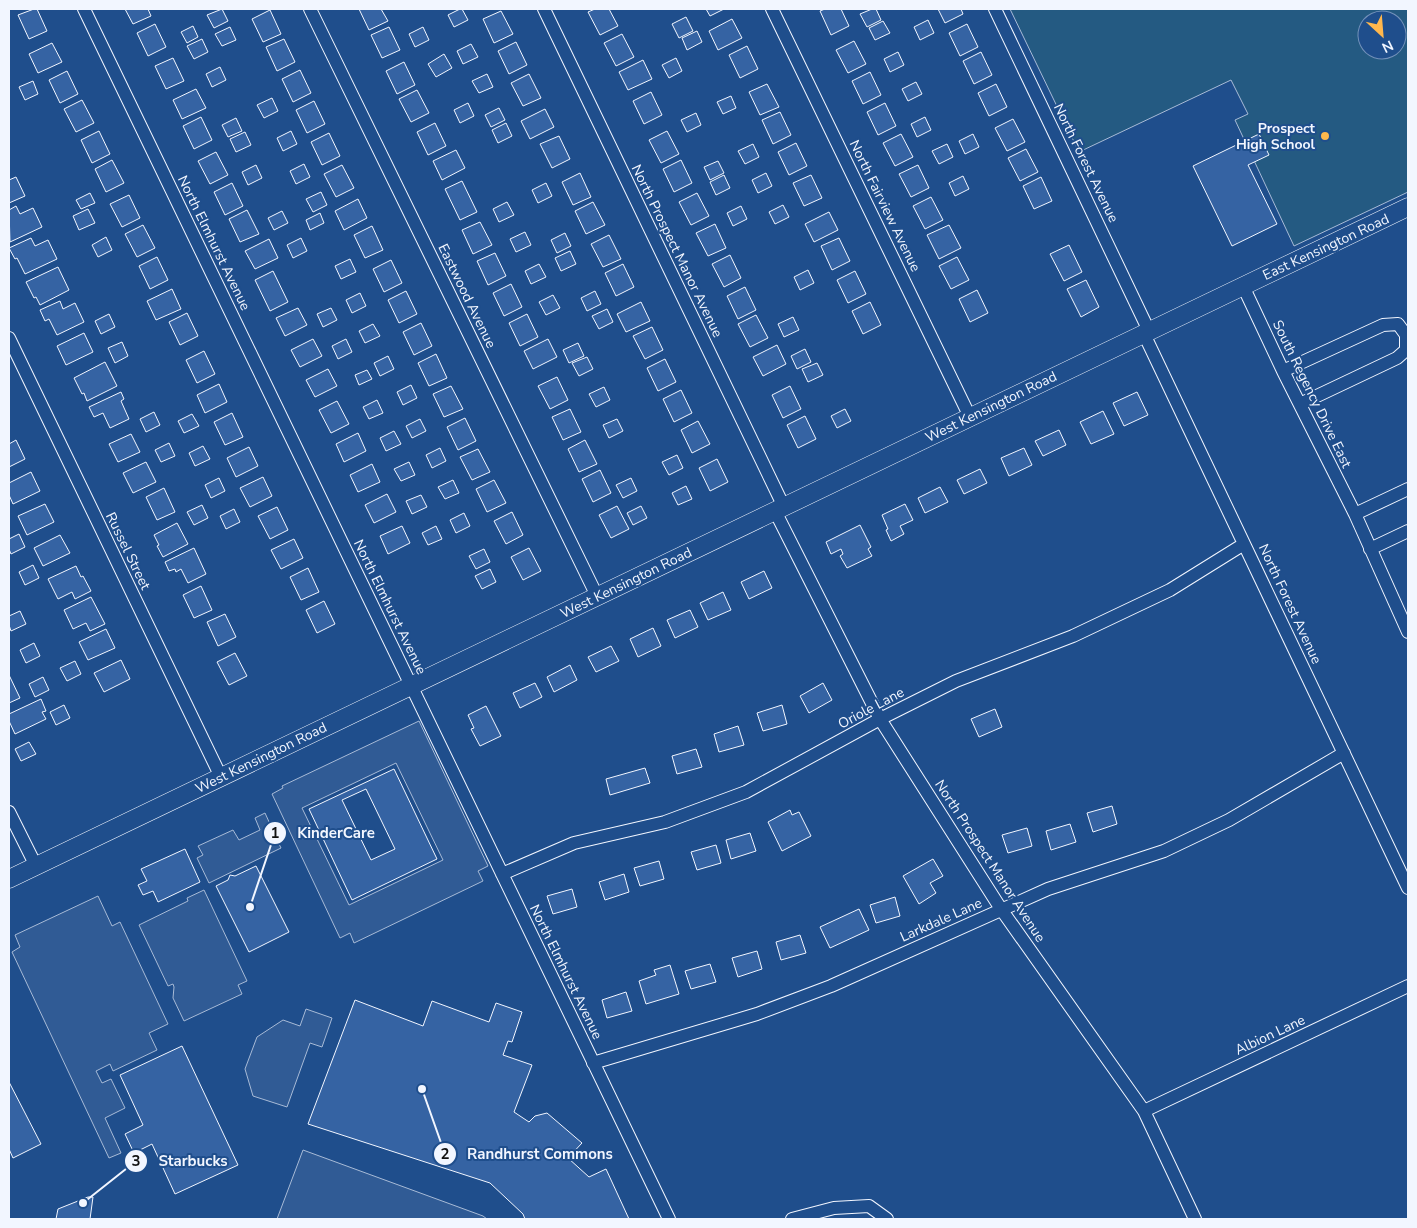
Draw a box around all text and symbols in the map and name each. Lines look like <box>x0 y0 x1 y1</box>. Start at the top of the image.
north arrow <box>1357 10 1407 60</box>
text: N <box>1379 35 1396 57</box>
street label: North Forest Avenue <box>1049 100 1123 226</box>
place label: Prospect High School <box>1236 119 1316 154</box>
marker: Prospect High School <box>1319 130 1331 142</box>
street label: North Fairview Avenue <box>845 137 925 275</box>
street label: North Prospect Manor Avenue <box>627 161 727 341</box>
street label: North Elmhurst Avenue <box>173 172 255 314</box>
street label: East Kensington Road <box>1260 209 1392 285</box>
street label: Eastwood Avenue <box>434 241 500 351</box>
street label: South Regency Drive East <box>1268 317 1356 471</box>
street label: West Kensington Road <box>922 367 1060 447</box>
street label: Russel Street <box>101 509 155 593</box>
street label: North Elmhurst Avenue <box>349 536 431 678</box>
street label: North Forest Avenue <box>1254 541 1326 667</box>
street label: West Kensington Road <box>557 543 695 623</box>
street label: Oriole Lane <box>835 683 907 733</box>
street label: West Kensington Road <box>192 718 330 798</box>
street label: North Prospect Manor Avenue <box>930 776 1050 946</box>
callout: KinderCare <box>262 818 385 848</box>
text: 1 <box>270 823 280 843</box>
text: KinderCare <box>297 823 375 843</box>
street label: Larkdale Lane <box>897 893 985 947</box>
street label: North Elmhurst Avenue <box>525 901 607 1043</box>
street label: Albion Lane <box>1232 1010 1308 1060</box>
callout: Randhurst Commons <box>432 1139 623 1169</box>
text: 2 <box>440 1144 450 1164</box>
text: Randhurst Commons <box>467 1144 613 1164</box>
callout: Starbucks <box>124 1146 238 1176</box>
text: 3 <box>131 1151 141 1171</box>
text: Starbucks <box>158 1151 228 1171</box>

